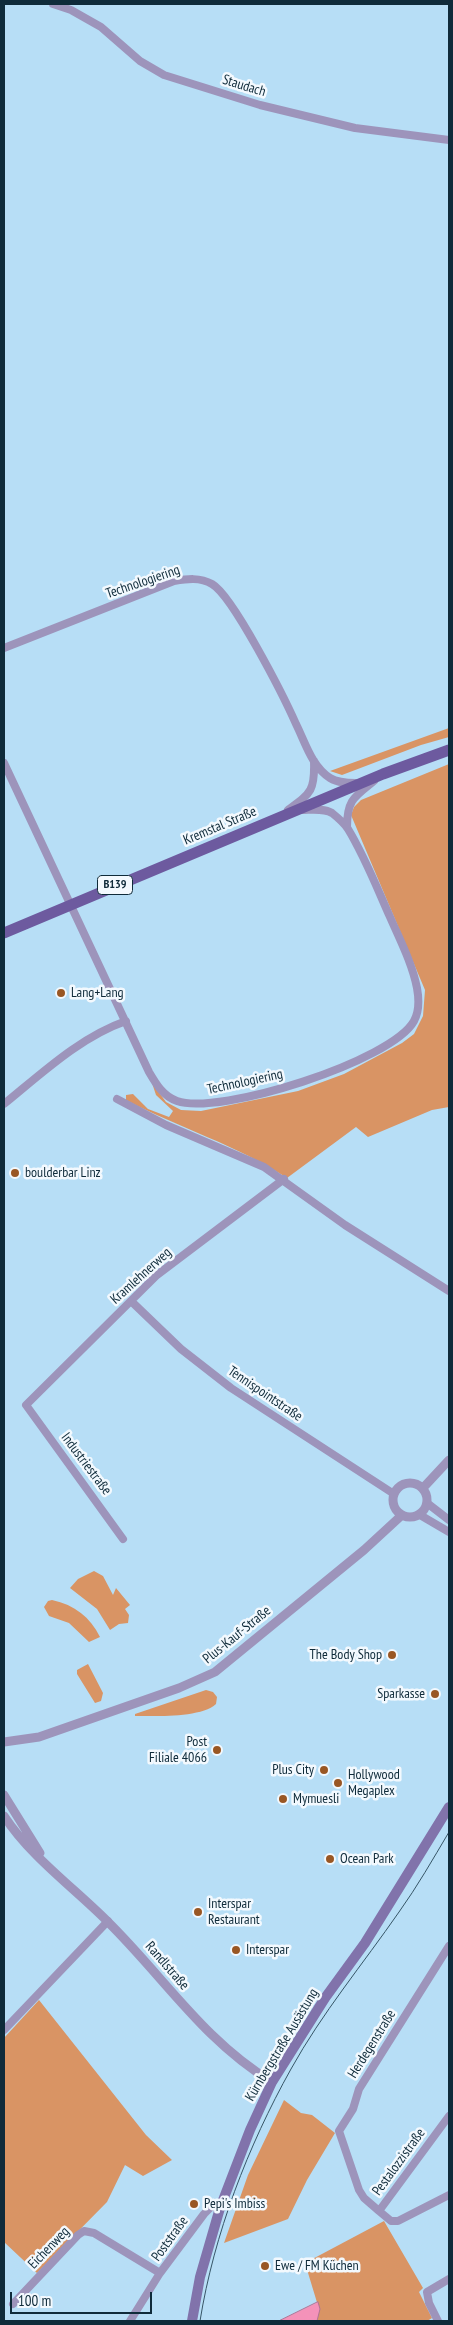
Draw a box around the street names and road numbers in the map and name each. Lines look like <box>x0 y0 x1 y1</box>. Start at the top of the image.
street label: Staudach <box>220 71 268 101</box>
street label: Technologiering <box>104 562 182 602</box>
street label: Kremstal Straße <box>181 803 259 849</box>
road number: B139 <box>98 876 132 894</box>
street label: Technologiering <box>206 1066 284 1098</box>
street label: Kramlehnerweg <box>107 1244 175 1308</box>
street label: Tennispointstraße <box>224 1363 306 1425</box>
street label: Industriestraße <box>57 1430 115 1498</box>
street label: Plus-Kauf-Straße <box>200 1603 274 1667</box>
street label: Randlstraße <box>141 1938 193 1994</box>
street label: Kürnbergstraße Ausästung <box>242 1986 322 2104</box>
street label: Herdegenstraße <box>344 2007 400 2081</box>
street label: Pestalozzistraße <box>369 2125 429 2199</box>
street label: Poststraße <box>148 2213 192 2265</box>
street label: Eichenweg <box>25 2223 73 2273</box>

